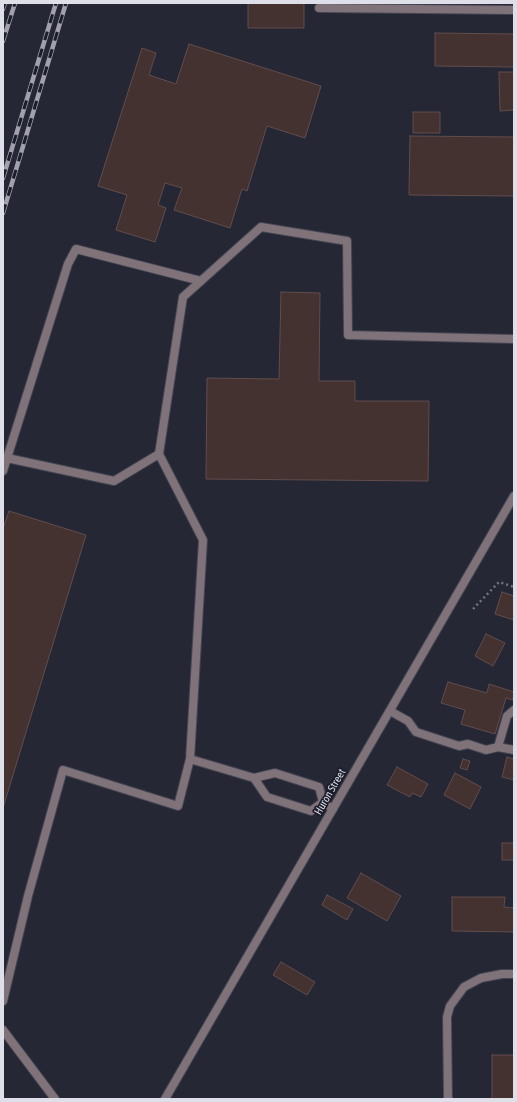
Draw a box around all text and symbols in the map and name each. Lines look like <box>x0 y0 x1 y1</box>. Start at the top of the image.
street label: Huron Street <box>312 767 348 817</box>

